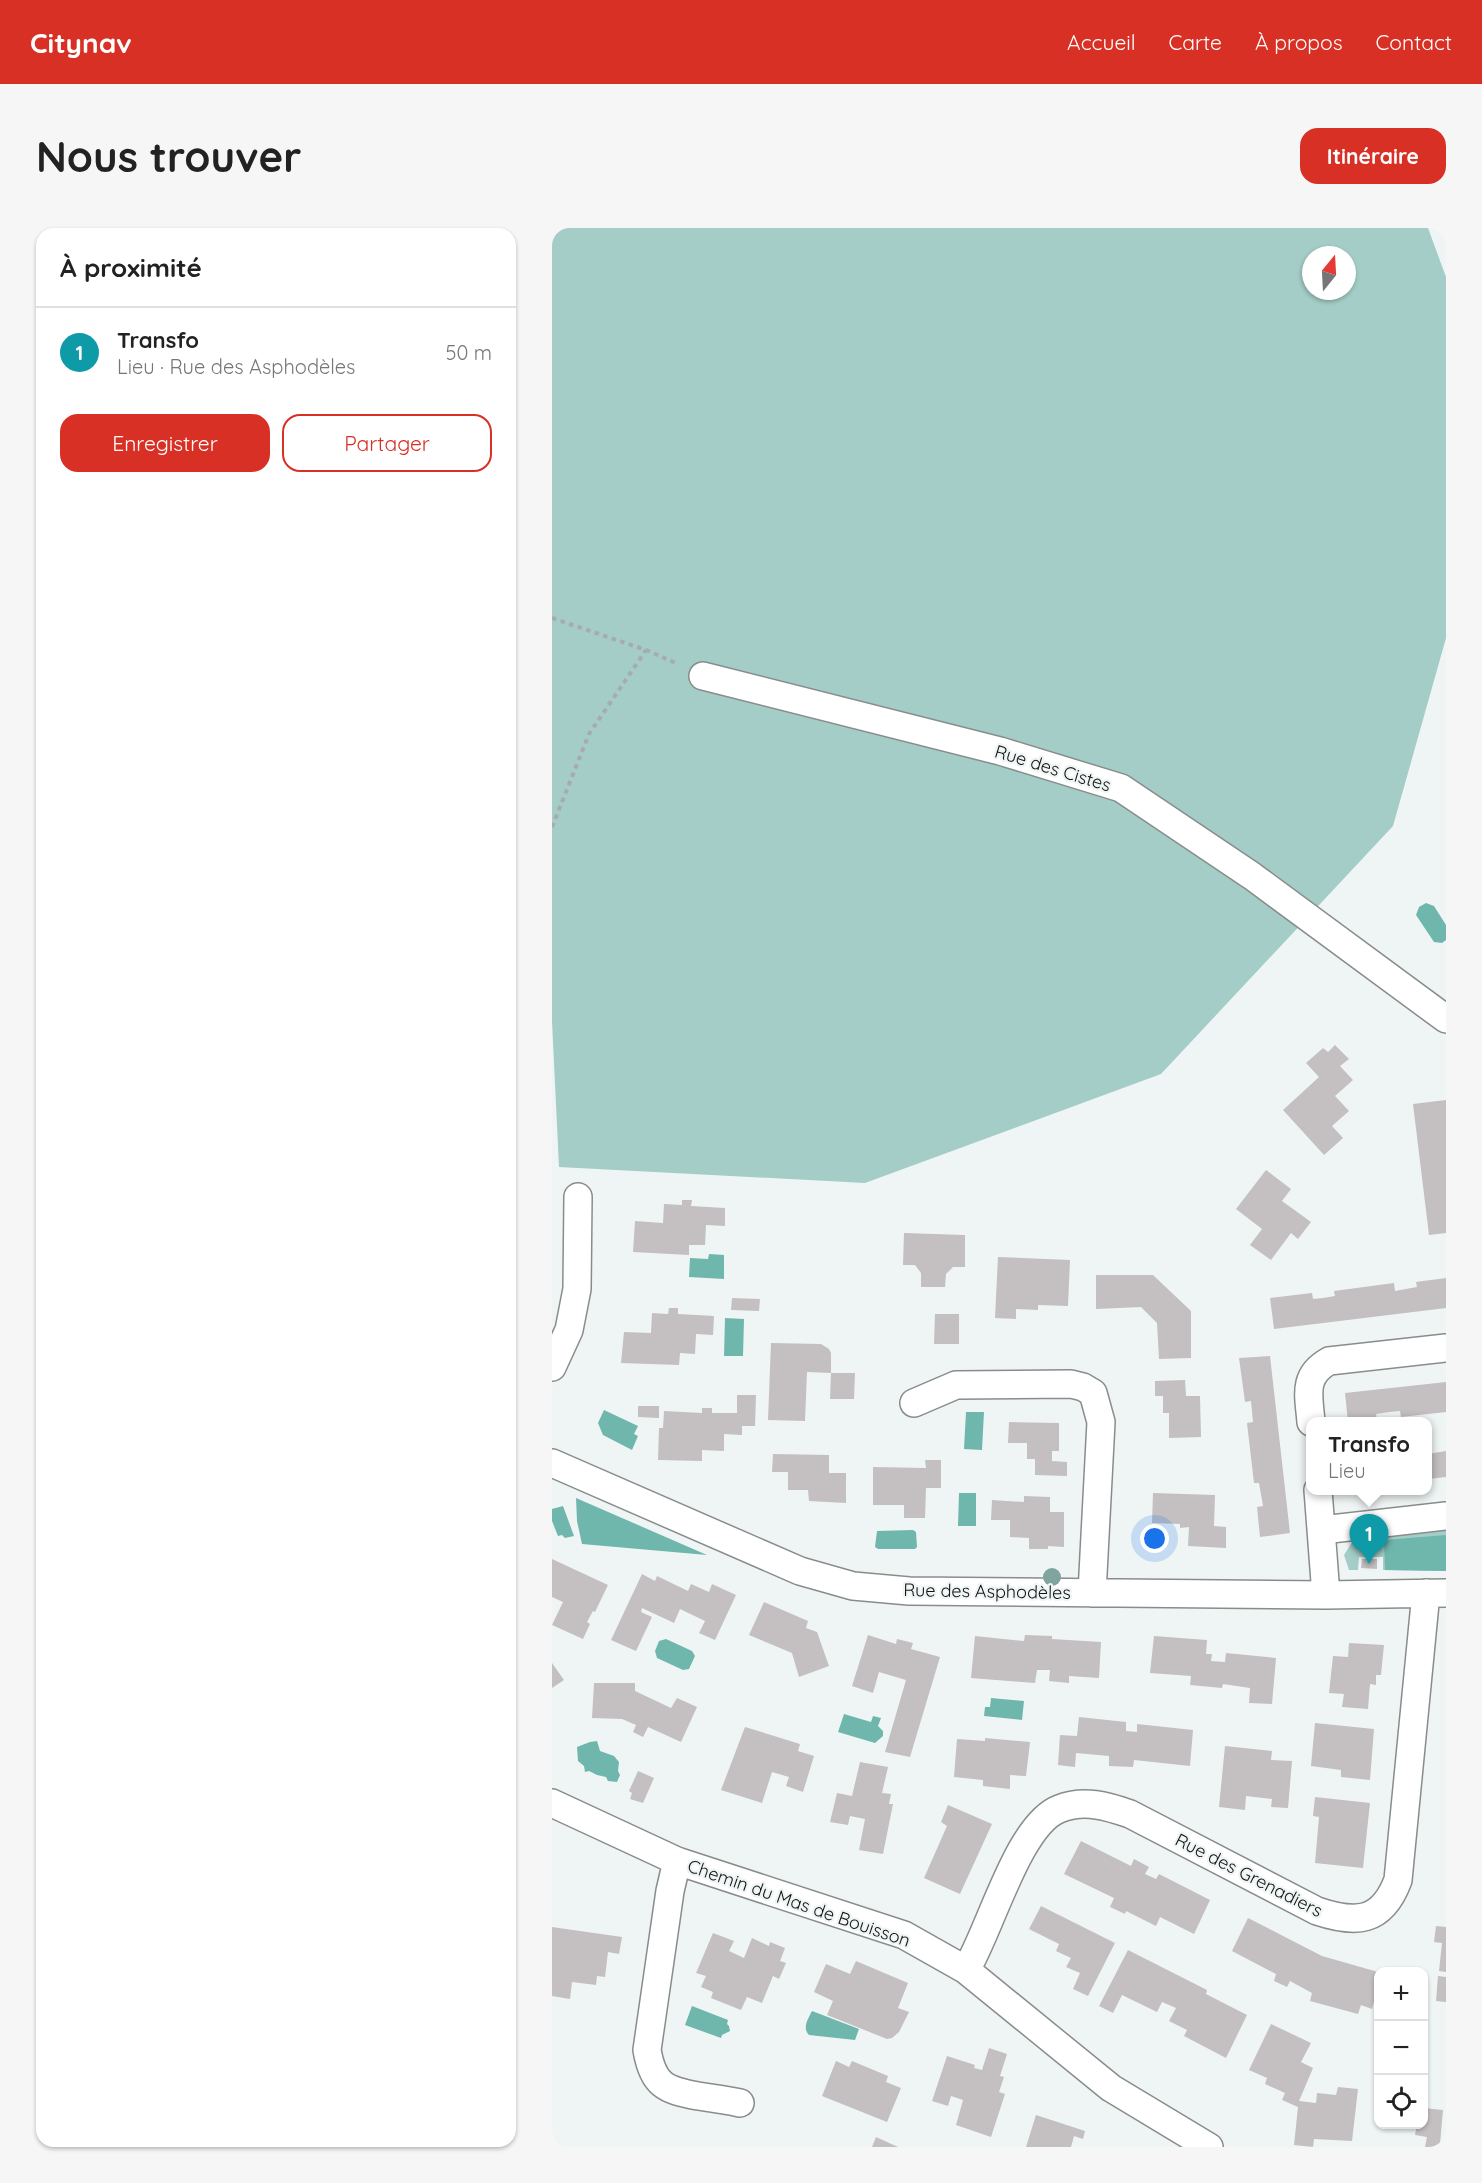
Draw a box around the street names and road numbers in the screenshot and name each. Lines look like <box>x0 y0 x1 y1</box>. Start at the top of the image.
street label: Rue des Cistes <box>992 739 1114 797</box>
street label: Rue des Asphodèles <box>903 1578 1071 1604</box>
street label: Rue des Grenadiers <box>1171 1828 1327 1922</box>
street label: Chemin du Mas de Bouisson <box>685 1854 913 1952</box>

